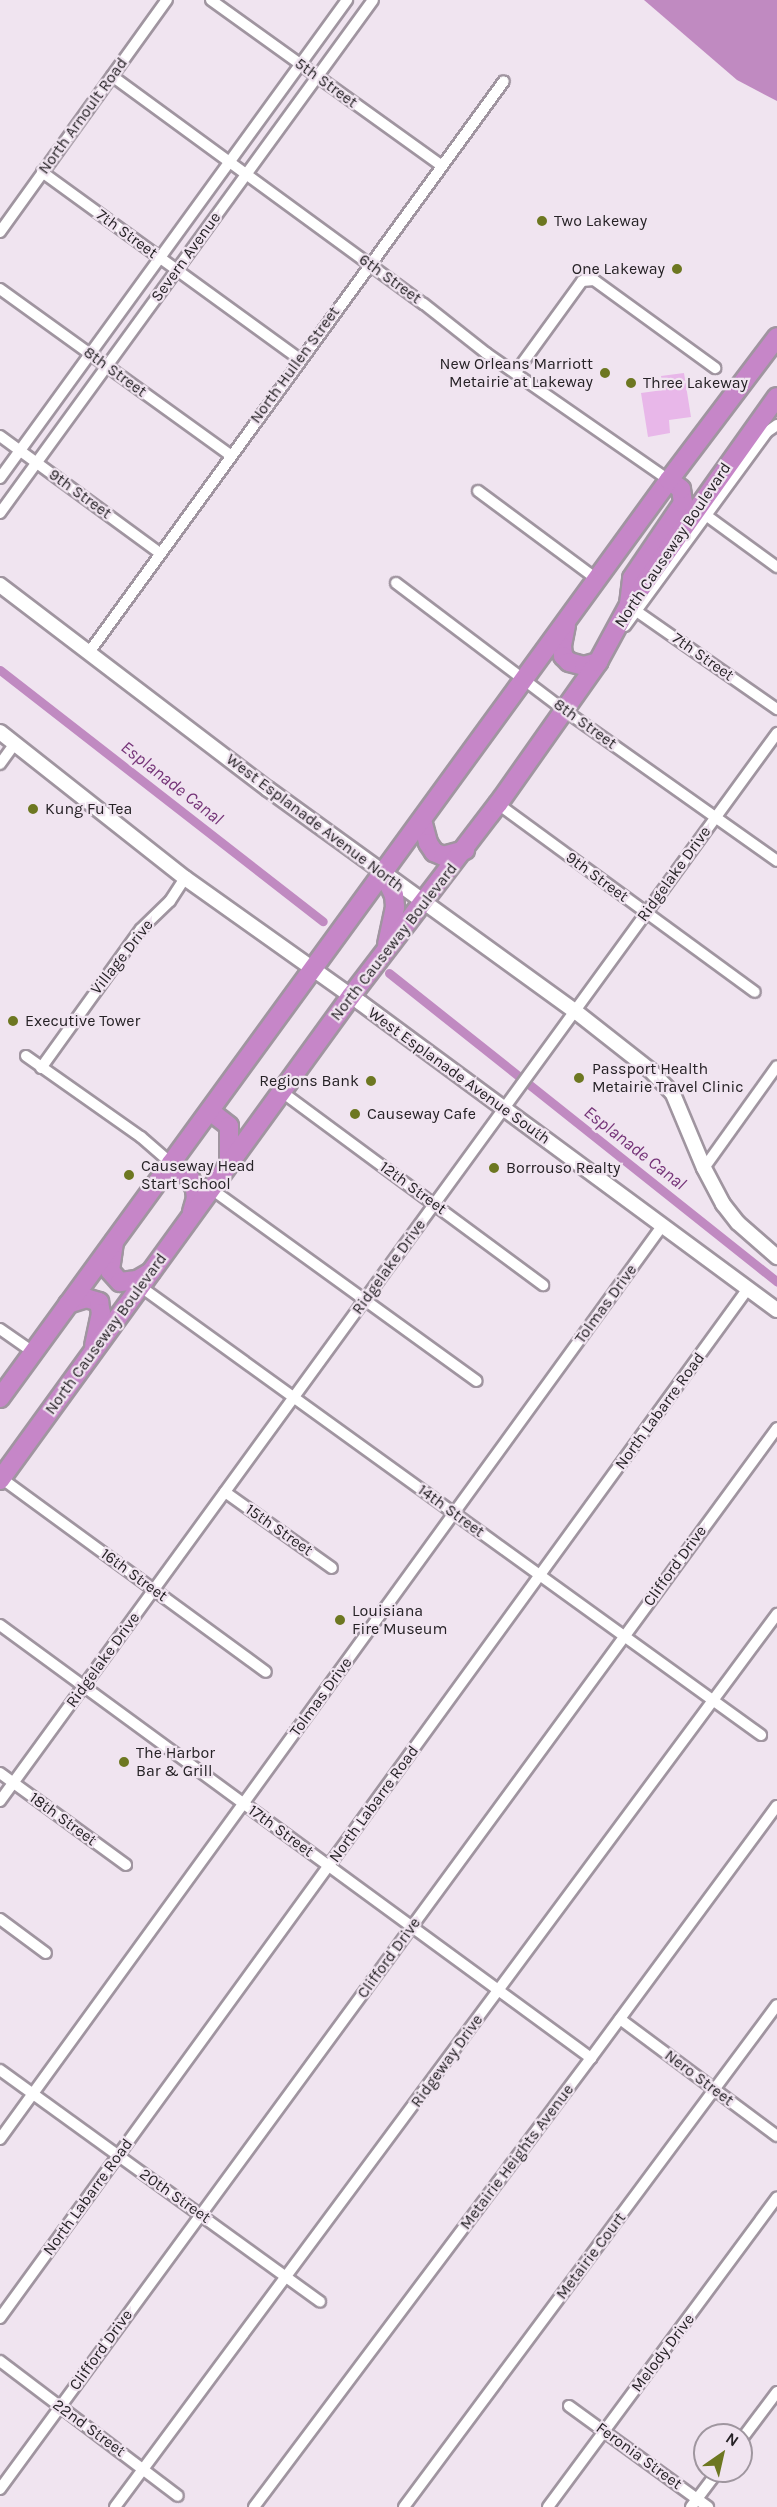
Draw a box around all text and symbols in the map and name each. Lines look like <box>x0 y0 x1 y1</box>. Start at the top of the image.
street label: North Arnoult Road <box>34 54 132 178</box>
street label: 5th Street <box>291 54 361 112</box>
street label: 7th Street <box>93 205 161 263</box>
street label: Severn Avenue <box>147 208 225 306</box>
place label: Two Lakeway <box>554 211 647 231</box>
marker: Two Lakeway <box>535 214 549 228</box>
street label: 6th Street <box>355 250 425 308</box>
place label: One Lakeway <box>572 259 665 279</box>
marker: One Lakeway <box>670 262 684 276</box>
street label: North Hullen Street <box>246 303 344 427</box>
street label: 8th Street <box>80 343 150 401</box>
place label: New Orleans Marriott Metairie at Lakeway <box>439 354 593 392</box>
marker: New Orleans Marriott Metairie at Lakeway <box>598 366 612 380</box>
place label: Three Lakeway <box>643 373 748 393</box>
marker: Three Lakeway <box>624 376 638 390</box>
street label: North Causeway Boulevard <box>611 459 735 631</box>
street label: 9th Street <box>45 465 115 523</box>
street label: 7th Street <box>668 629 738 685</box>
street label: 8th Street <box>550 695 620 753</box>
water label: Esplanade Canal <box>117 736 227 830</box>
street label: West Esplanade Avenue North <box>222 750 408 896</box>
place label: Kung Fu Tea <box>45 799 132 819</box>
marker: Kung Fu Tea <box>26 802 40 816</box>
street label: Ridgelake Drive <box>633 823 715 925</box>
street label: 9th Street <box>562 848 632 906</box>
street label: North Causeway Boulevard <box>326 859 462 1025</box>
street label: Village Drive <box>87 916 157 998</box>
street label: West Esplanade Avenue South <box>364 1003 554 1149</box>
place label: Executive Tower <box>25 1011 140 1031</box>
marker: Executive Tower <box>6 1014 20 1028</box>
place label: Passport Health Metairie Travel Clinic <box>592 1059 744 1097</box>
marker: Passport Health Metairie Travel Clinic <box>570 1069 588 1087</box>
place label: Regions Bank <box>259 1071 359 1091</box>
marker: Regions Bank <box>364 1074 378 1088</box>
water label: Esplanade Canal <box>580 1101 690 1195</box>
place label: Causeway Cafe <box>367 1104 476 1124</box>
marker: Causeway Cafe <box>348 1107 362 1121</box>
place label: Causeway Head Start School <box>141 1156 255 1194</box>
street label: 12th Street <box>376 1157 450 1219</box>
place label: Borrouso Realty <box>506 1158 620 1178</box>
marker: Borrouso Realty <box>487 1161 501 1175</box>
marker: Causeway Head Start School <box>122 1168 136 1182</box>
street label: Ridgelake Drive <box>348 1216 430 1318</box>
street label: North Causeway Boulevard <box>41 1250 171 1418</box>
street label: Tolmas Drive <box>571 1261 641 1347</box>
street label: North Labarre Road <box>611 1349 709 1473</box>
street label: 14th Street <box>414 1480 488 1542</box>
street label: 15th Street <box>242 1500 316 1560</box>
street label: Clifford Drive <box>639 1522 711 1610</box>
street label: 16th Street <box>97 1544 171 1606</box>
place label: Louisiana Fire Museum <box>352 1601 447 1639</box>
street label: Ridgelake Drive <box>62 1609 144 1711</box>
marker: Louisiana Fire Museum <box>333 1613 347 1627</box>
street label: Tolmas Drive <box>286 1654 356 1740</box>
street label: North Labarre Road <box>325 1742 423 1866</box>
place label: The Harbor Bar & Grill <box>136 1743 215 1781</box>
marker: The Harbor Bar & Grill <box>117 1755 131 1769</box>
street label: 18th Street <box>26 1788 100 1850</box>
street label: 17th Street <box>245 1801 317 1861</box>
street label: Clifford Drive <box>353 1914 425 2002</box>
street label: Ridgeway Drive <box>407 2011 487 2111</box>
street label: Nero Street <box>661 2046 737 2110</box>
street label: Metairie Heights Avenue <box>456 2080 578 2234</box>
street label: North Labarre Road <box>39 2135 137 2259</box>
street label: 20th Street <box>136 2165 214 2227</box>
street label: Metairie Court <box>552 2209 630 2303</box>
street label: Clifford Drive <box>65 2306 137 2394</box>
street label: Melody Drive <box>627 2310 699 2396</box>
street label: 22nd Street <box>49 2395 129 2461</box>
street label: Feronia Street <box>592 2418 686 2494</box>
north arrow <box>693 2423 753 2483</box>
text: N <box>722 2428 742 2450</box>

